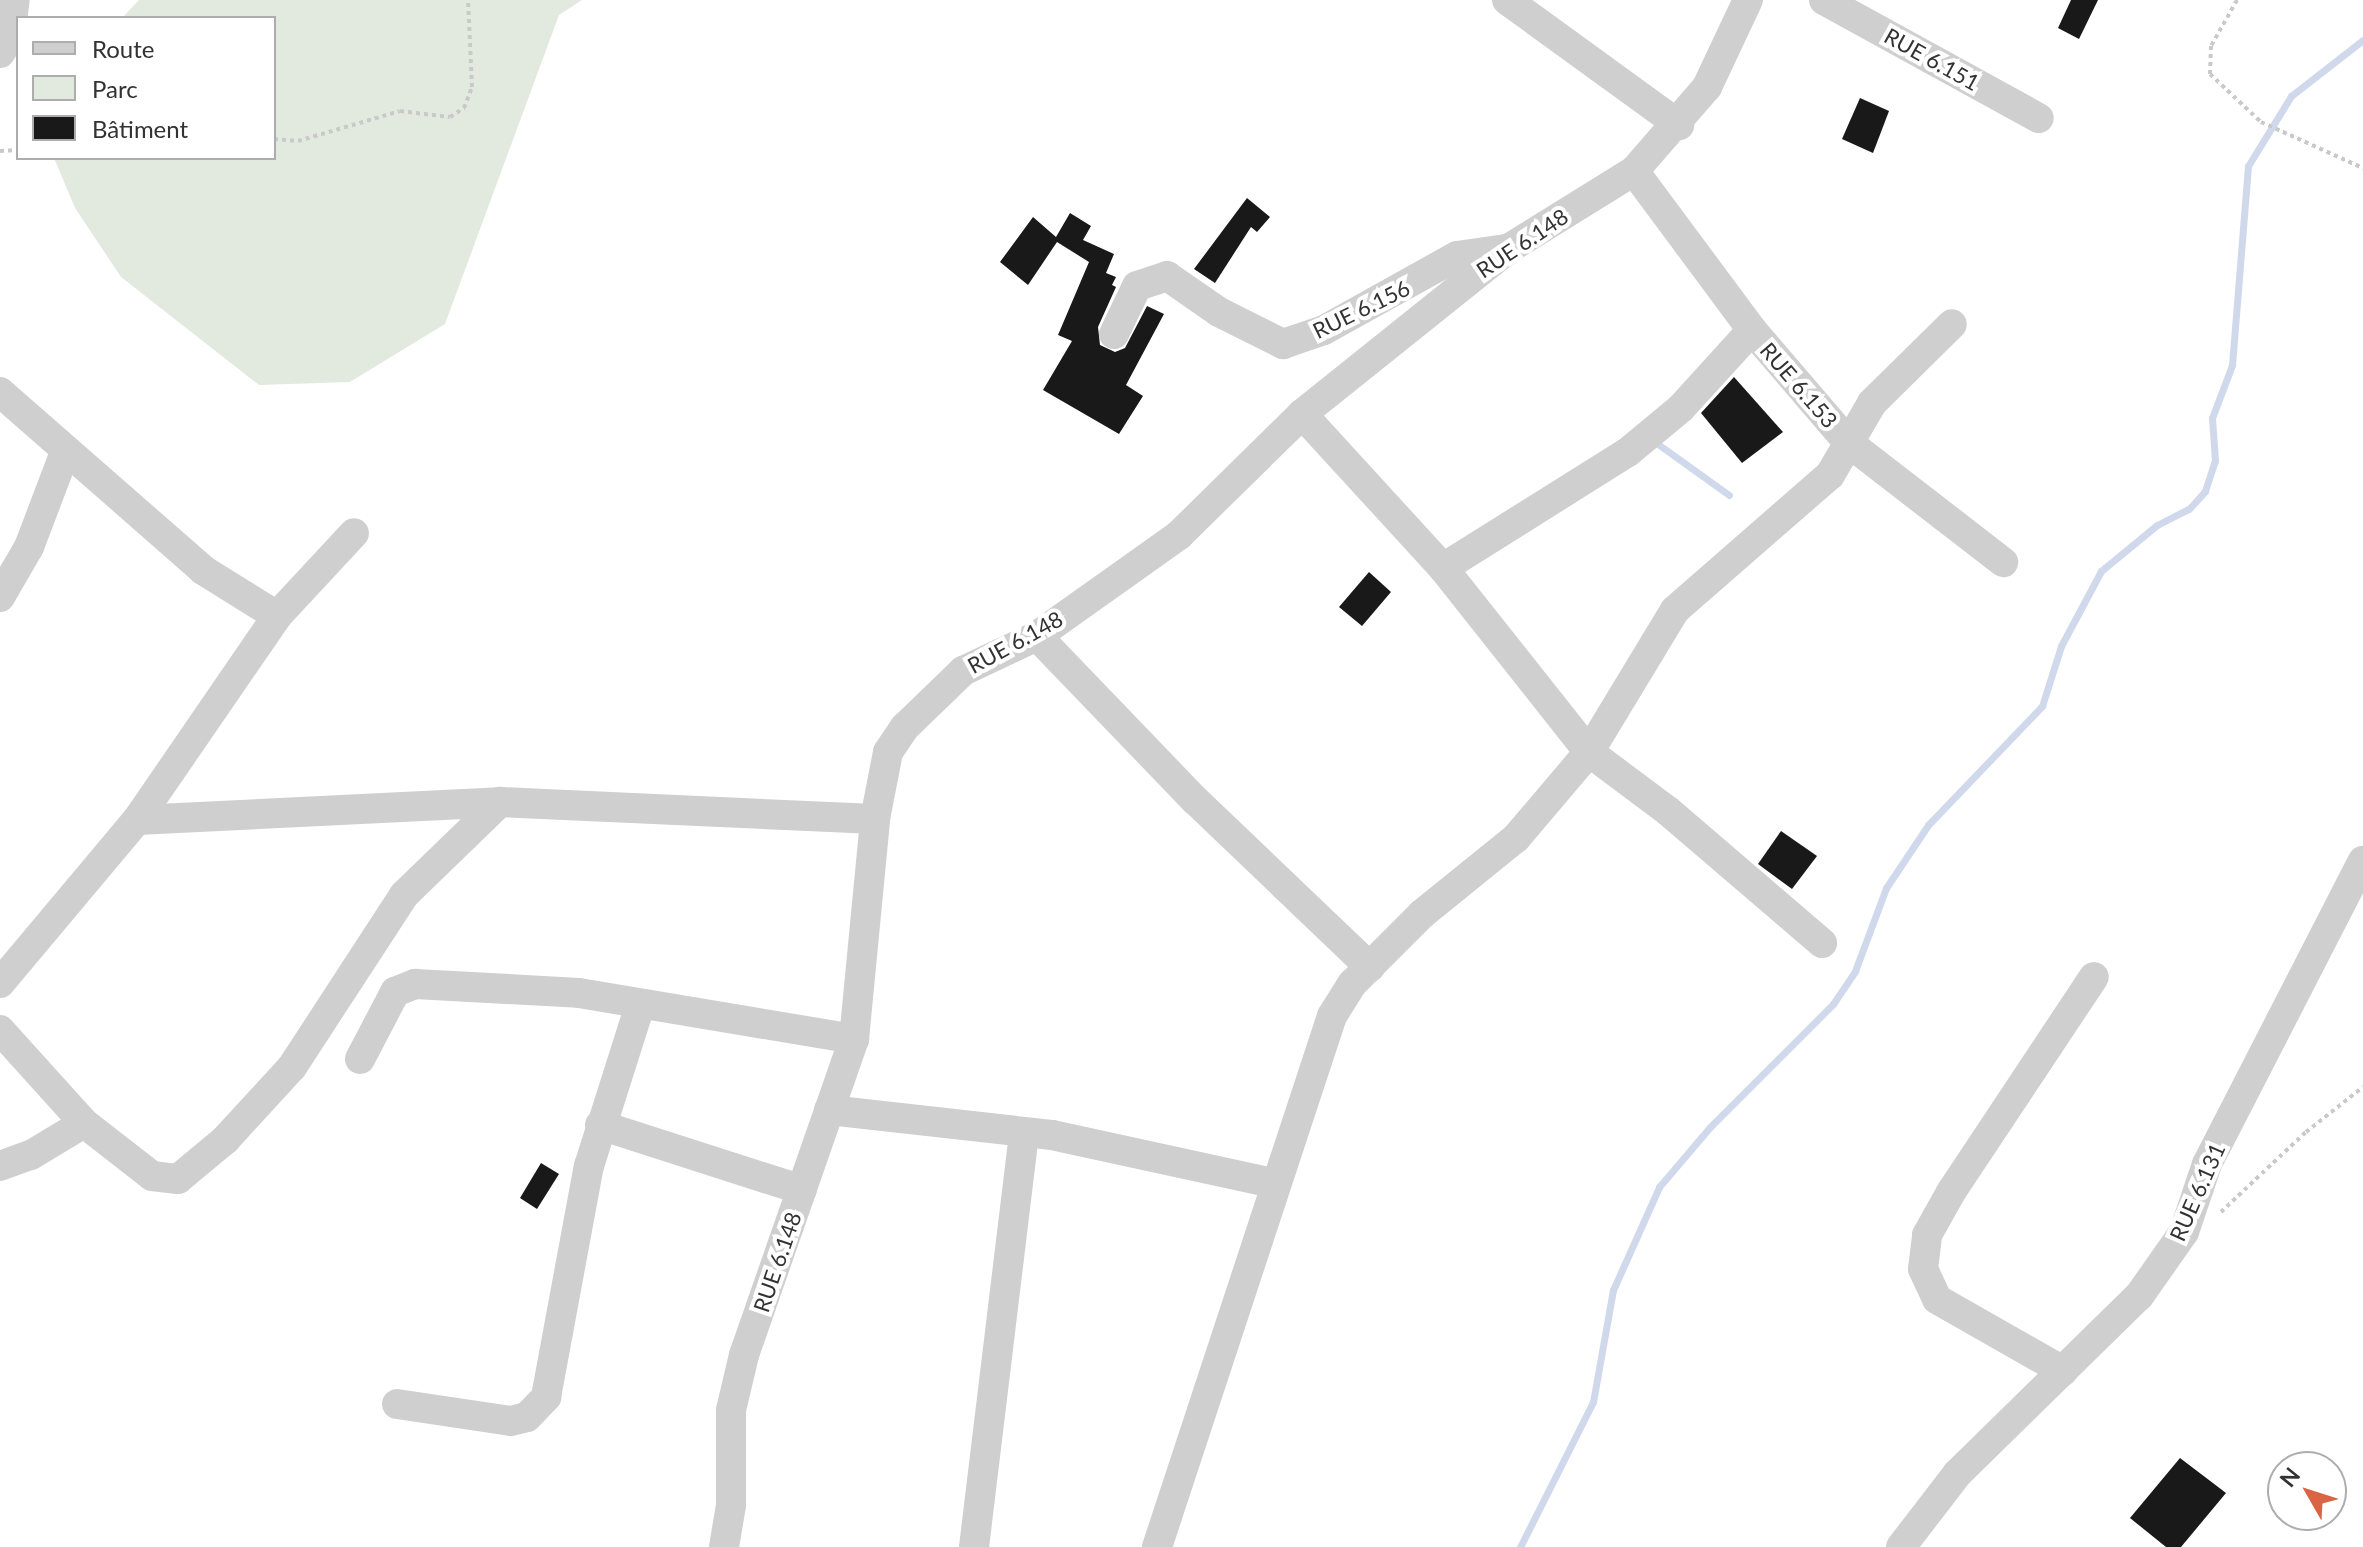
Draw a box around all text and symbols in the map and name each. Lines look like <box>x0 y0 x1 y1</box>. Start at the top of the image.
legend <box>16 16 276 160</box>
street label: RUE 6.151 <box>1880 22 1984 96</box>
text: Route <box>92 34 154 63</box>
text: Parc <box>92 74 138 103</box>
text: Bâtiment <box>92 114 188 143</box>
street label: RUE 6.148 <box>1471 203 1573 283</box>
street label: RUE 6.156 <box>1308 274 1414 344</box>
street label: RUE 6.153 <box>1755 337 1843 433</box>
street label: RUE 6.148 <box>963 605 1067 679</box>
street label: RUE 6.131 <box>2164 1139 2230 1245</box>
street label: RUE 6.148 <box>748 1208 806 1316</box>
north arrow <box>2267 1451 2347 1531</box>
text: N <box>2274 1462 2305 1492</box>

